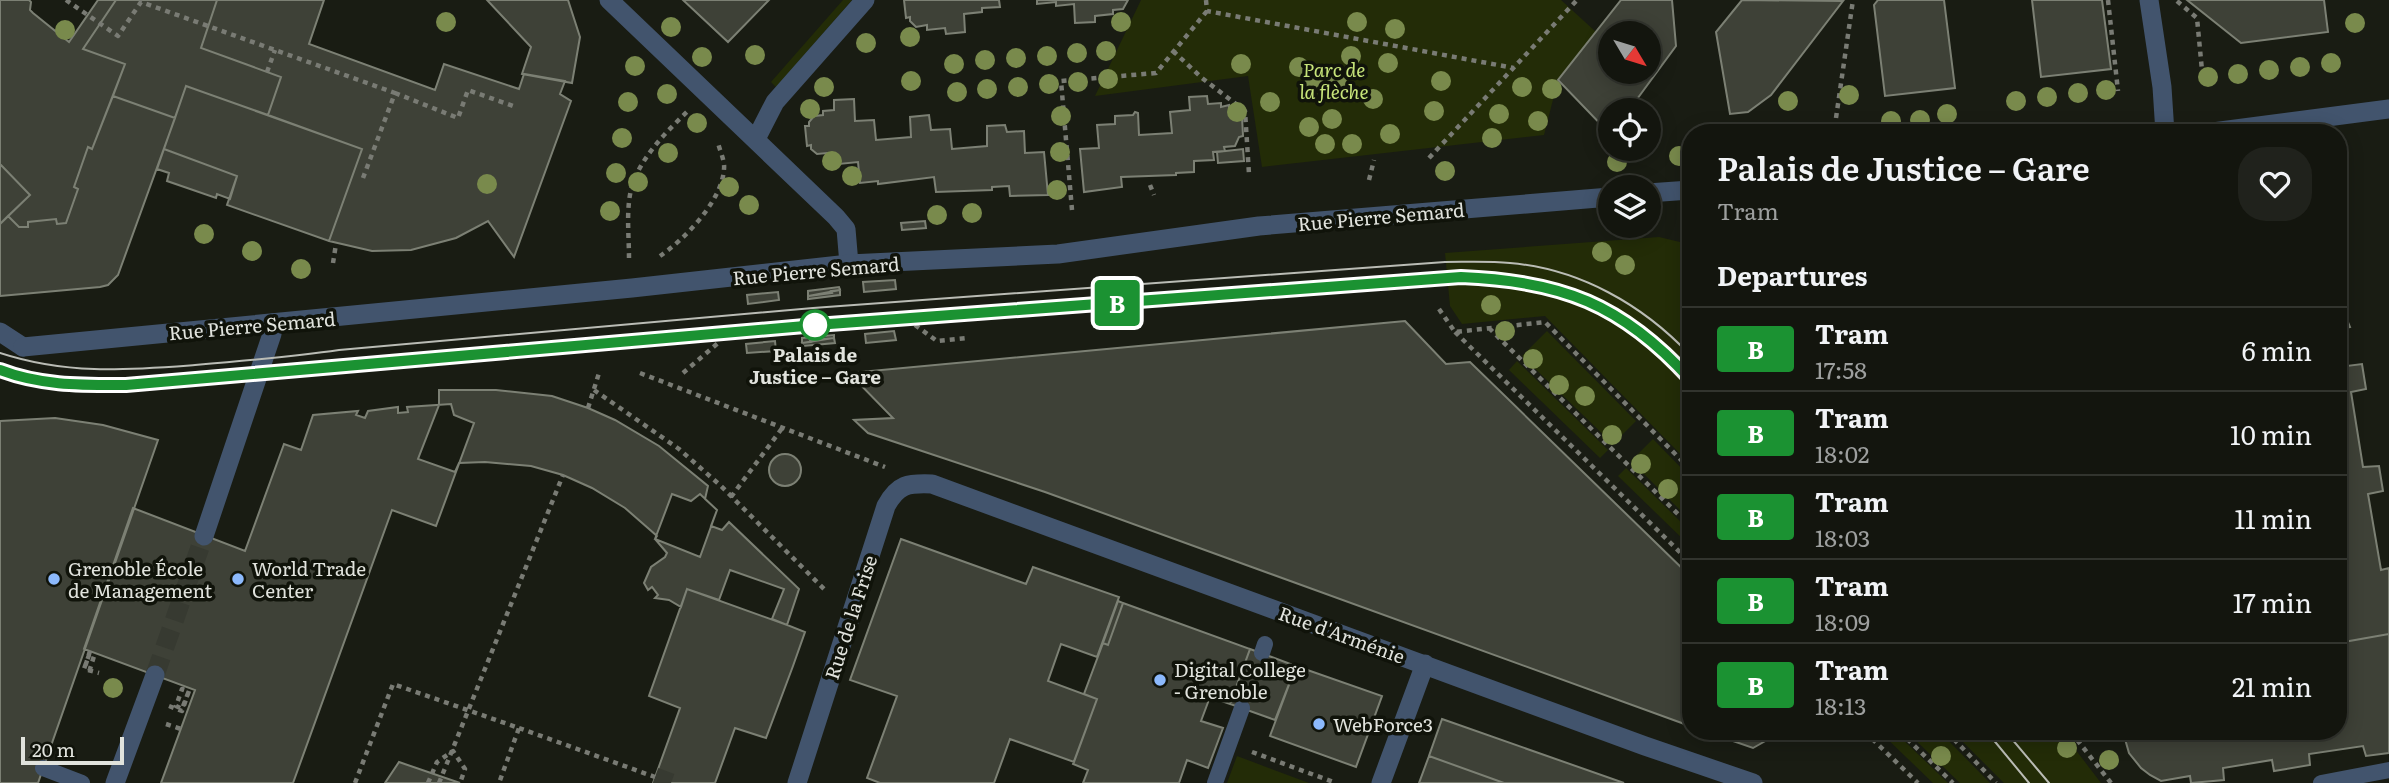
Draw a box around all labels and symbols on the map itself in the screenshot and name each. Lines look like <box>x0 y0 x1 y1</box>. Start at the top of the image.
north arrow <box>1598 21 1661 84</box>
park label: Parc de la flèche <box>1299 55 1369 105</box>
street label: Rue Pierre Semard <box>1296 195 1466 237</box>
street label: Rue Pierre Semard <box>731 249 901 291</box>
line badge: B <box>1094 280 1140 326</box>
street label: Rue Pierre Semard <box>167 304 337 346</box>
marker: Palais de Justice – Gare <box>800 310 830 340</box>
place label: Palais de Justice – Gare <box>749 340 881 390</box>
street label: Rue de la Frise <box>817 551 883 683</box>
place label: Grenoble École de Management <box>68 554 213 604</box>
place label: World Trade Center <box>252 554 366 604</box>
marker: Grenoble École de Management <box>46 571 62 587</box>
marker: World Trade Center <box>230 571 246 587</box>
street label: Rue d'Arménie <box>1275 598 1409 670</box>
place label: Digital College - Grenoble <box>1174 655 1306 705</box>
marker: Digital College - Grenoble <box>1152 672 1168 688</box>
place label: WebForce3 <box>1333 710 1433 738</box>
marker: WebForce3 <box>1311 716 1327 732</box>
scale bar <box>21 734 124 766</box>

